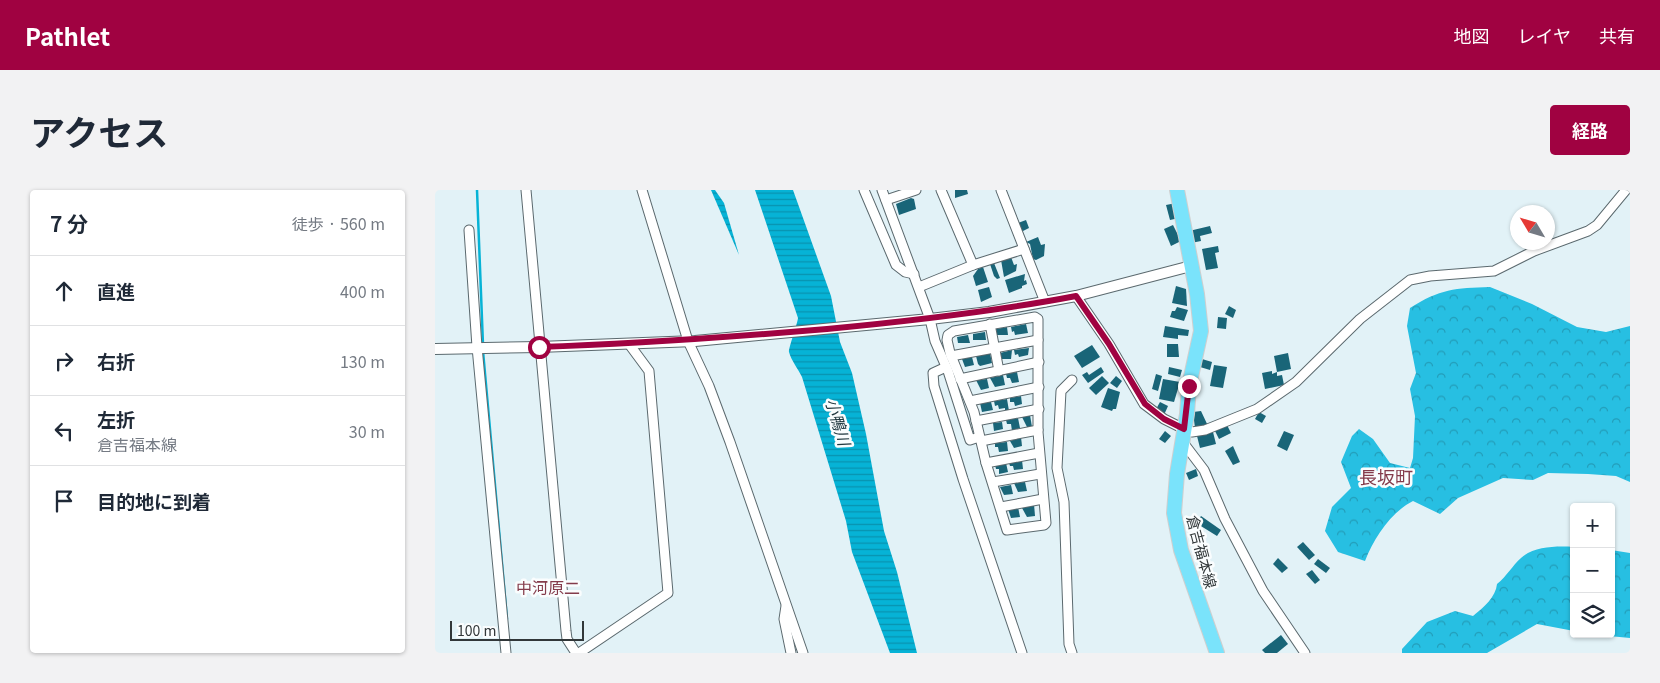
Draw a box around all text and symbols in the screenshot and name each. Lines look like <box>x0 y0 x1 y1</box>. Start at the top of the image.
text: Pathlet <box>25 18 110 53</box>
text: 地図 <box>1454 22 1490 48</box>
text: レイヤ <box>1518 22 1571 48</box>
text: 共有 <box>1599 22 1635 48</box>
text: アクセス <box>30 105 168 156</box>
button: 経路 <box>1550 105 1630 155</box>
north arrow <box>1510 205 1555 250</box>
text: 7 分 <box>50 208 88 238</box>
text: 徒歩 · 560 m <box>292 211 385 235</box>
icon: ahead <box>50 277 78 305</box>
text: 直進 <box>97 277 135 304</box>
text: 400 m <box>340 279 385 303</box>
route start <box>528 336 551 359</box>
icon: right <box>50 347 78 375</box>
text: 右折 <box>97 347 135 374</box>
text: 130 m <box>340 349 385 373</box>
route end <box>1178 375 1201 398</box>
water label: 小鴨川 <box>820 395 858 450</box>
text: 左折 <box>97 405 135 432</box>
icon: left <box>50 417 78 445</box>
text: 30 m <box>349 419 385 443</box>
text: 倉吉福本線 <box>97 432 177 456</box>
district label: 長坂町 <box>1359 463 1413 489</box>
icon: arrive <box>50 487 78 515</box>
text: 目的地に到着 <box>97 487 211 514</box>
map controls <box>1570 503 1615 638</box>
button: + <box>1570 503 1615 548</box>
street label: 倉吉福本線 <box>1183 513 1222 591</box>
button: − <box>1570 548 1615 593</box>
district label: 中河原二 <box>516 575 580 599</box>
button: layers <box>1570 593 1615 638</box>
scale bar <box>450 618 584 641</box>
text: 100 m <box>457 620 496 640</box>

